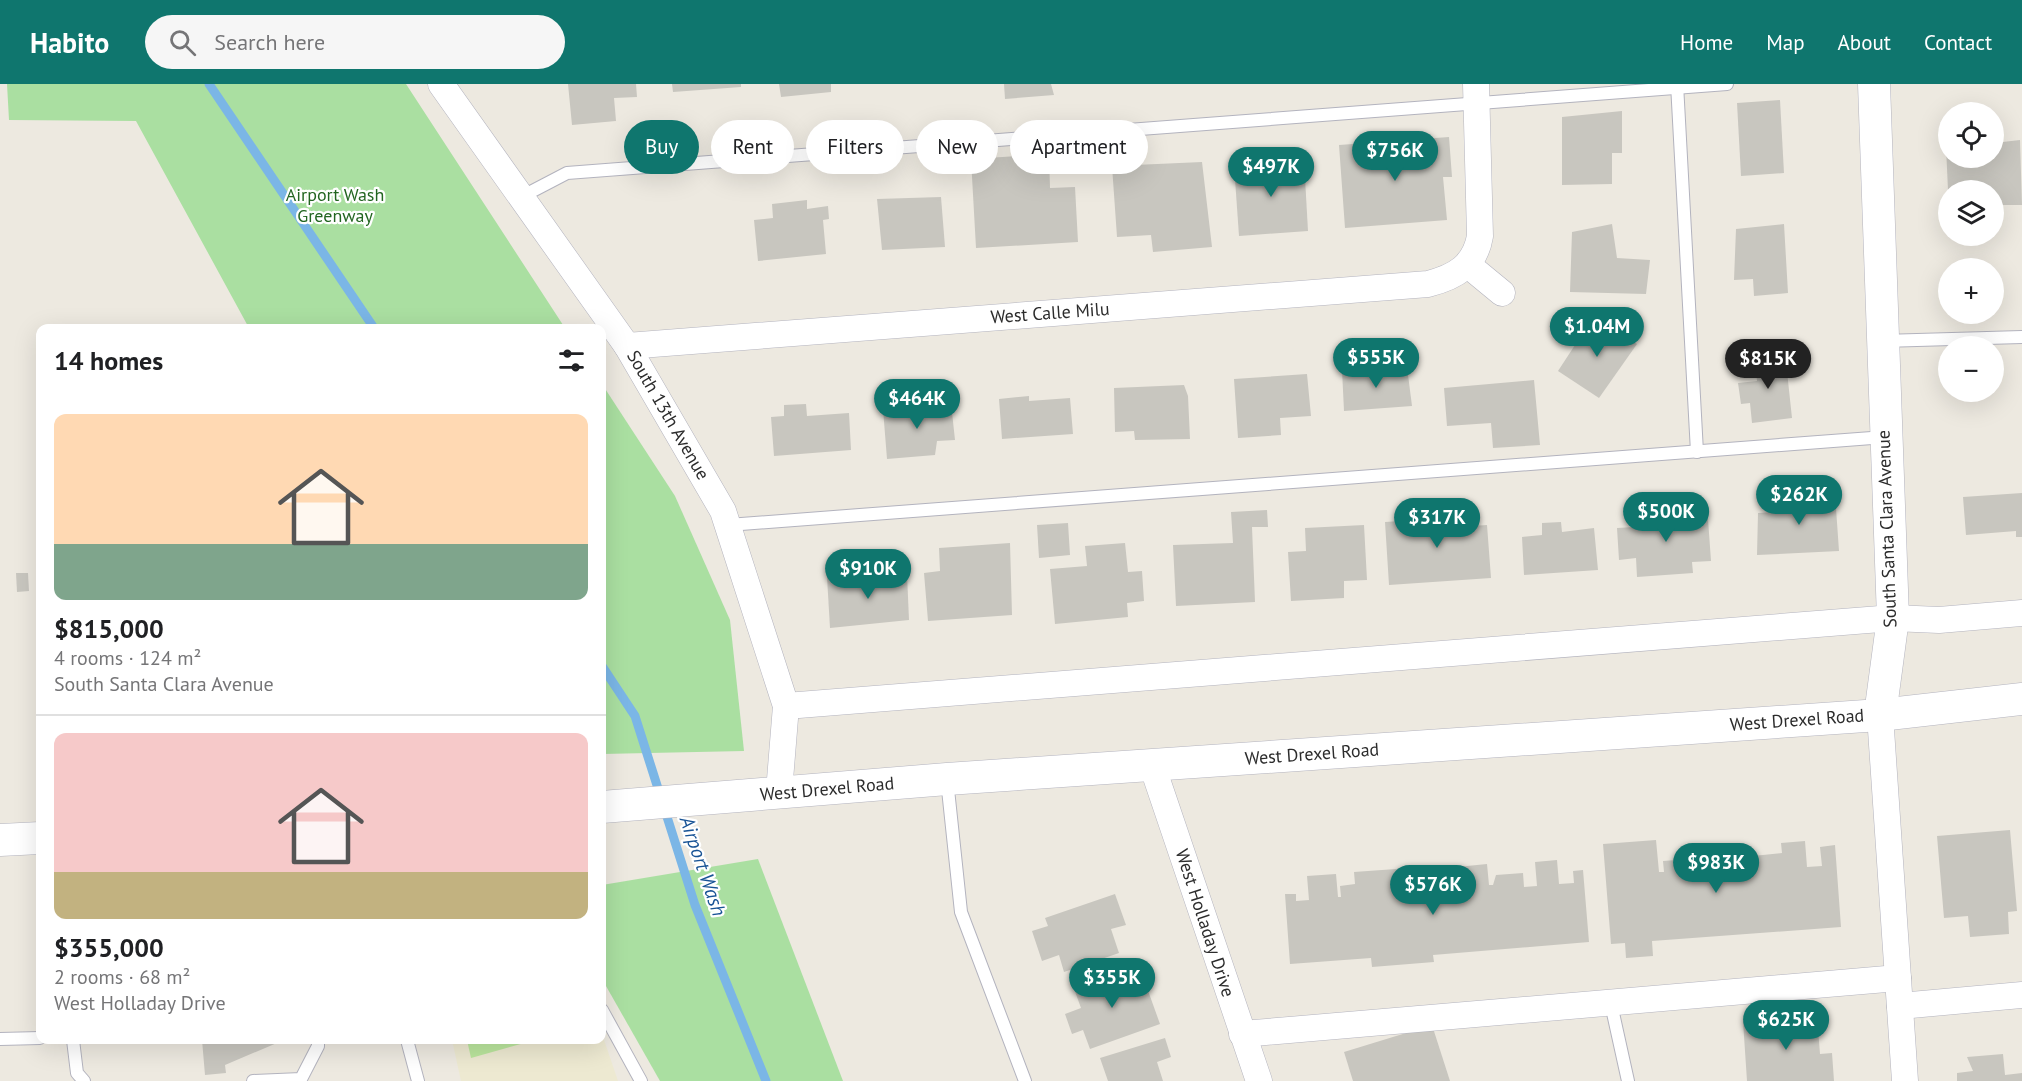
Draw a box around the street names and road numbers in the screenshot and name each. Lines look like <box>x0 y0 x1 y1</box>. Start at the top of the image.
street label: West Calle Milu <box>990 297 1110 328</box>
street label: South 13th Avenue <box>622 346 715 484</box>
street label: South Santa Clara Avenue <box>1872 430 1901 628</box>
street label: West Drexel Road <box>1729 703 1865 736</box>
street label: West Drexel Road <box>1244 737 1380 770</box>
street label: West Drexel Road <box>759 771 895 806</box>
street label: West Holladay Drive <box>1171 846 1240 1000</box>

